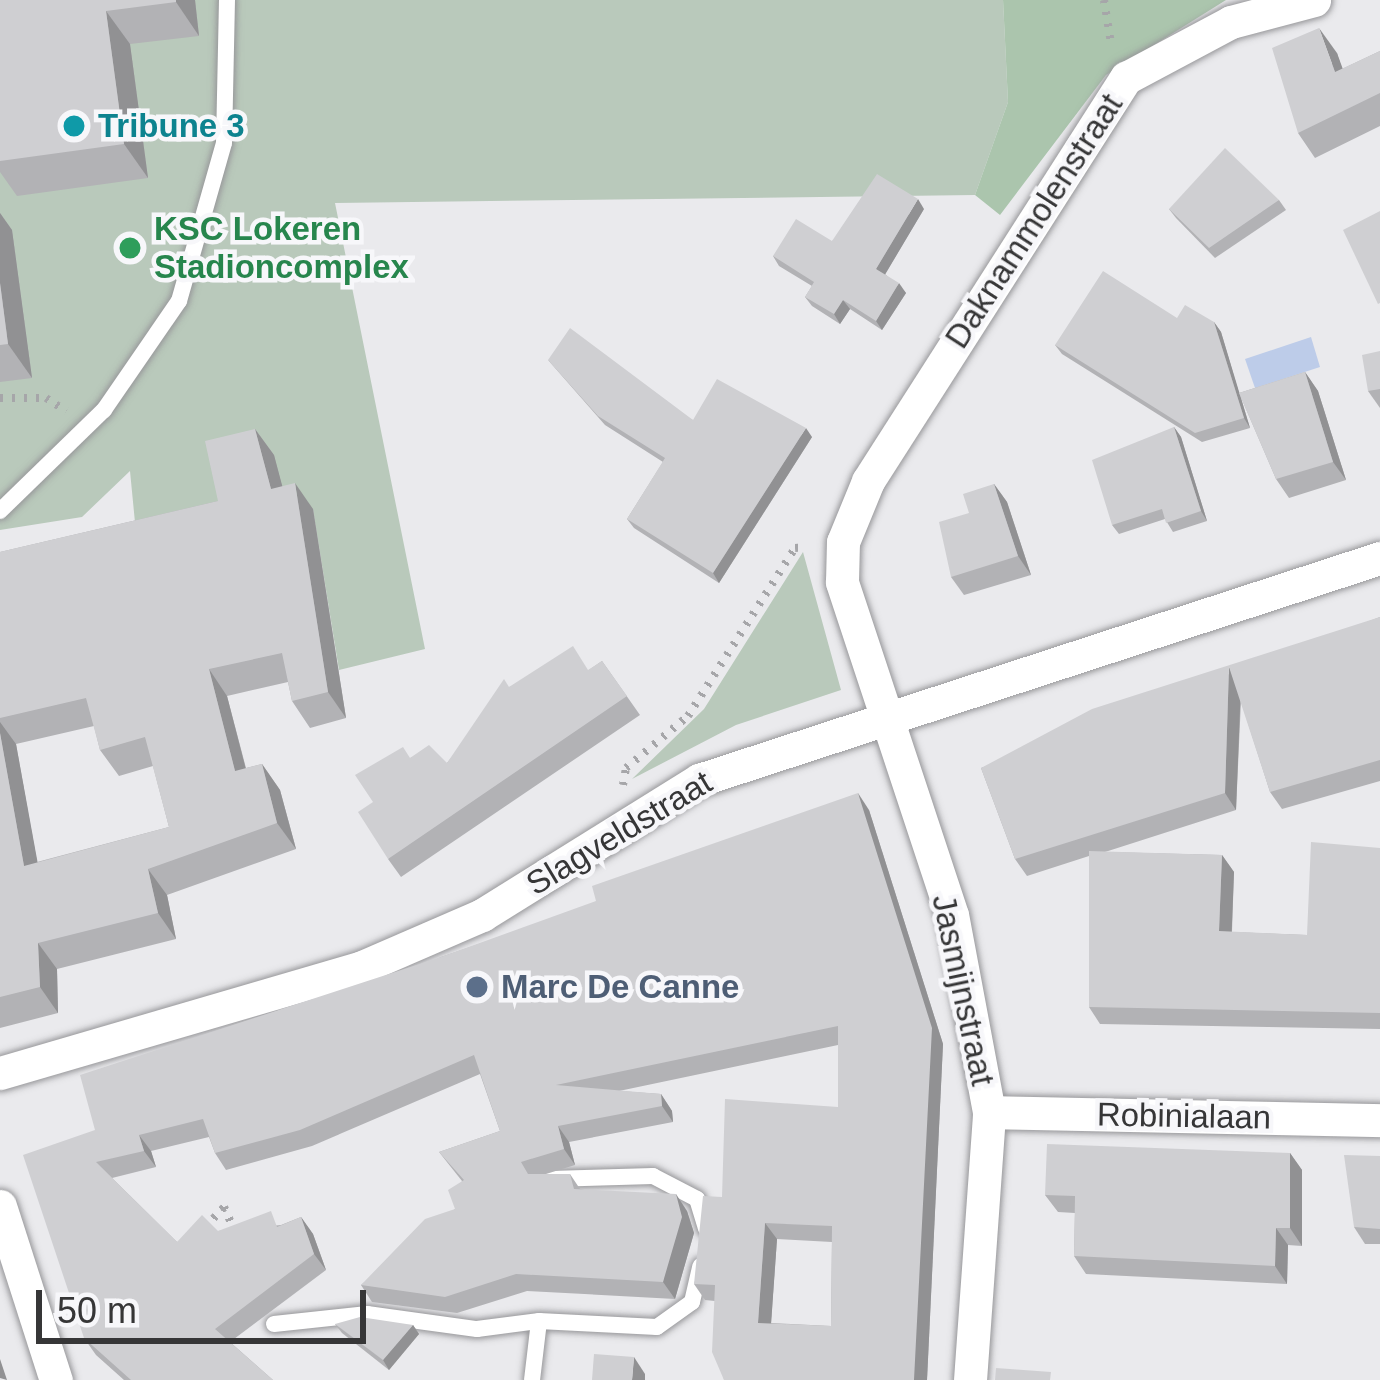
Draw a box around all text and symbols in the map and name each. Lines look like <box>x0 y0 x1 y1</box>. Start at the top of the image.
street label: Daknammolenstraat <box>937 86 1131 356</box>
place label: Tribune 3 <box>98 106 245 146</box>
marker: Tribune 3 <box>61 113 87 139</box>
place label: KSC Lokeren Stadioncomplex <box>154 209 409 287</box>
marker: KSC Lokeren Stadioncomplex <box>117 235 143 261</box>
street label: Slagveldstraat <box>519 762 719 904</box>
street label: Jasmijnstraat <box>923 891 1003 1089</box>
place label: Marc De Canne <box>501 967 739 1007</box>
marker: Marc De Canne <box>464 974 490 1000</box>
street label: Robinialaan <box>1097 1095 1271 1137</box>
scale bar <box>42 1266 372 1340</box>
text: 50 m <box>57 1290 137 1331</box>

